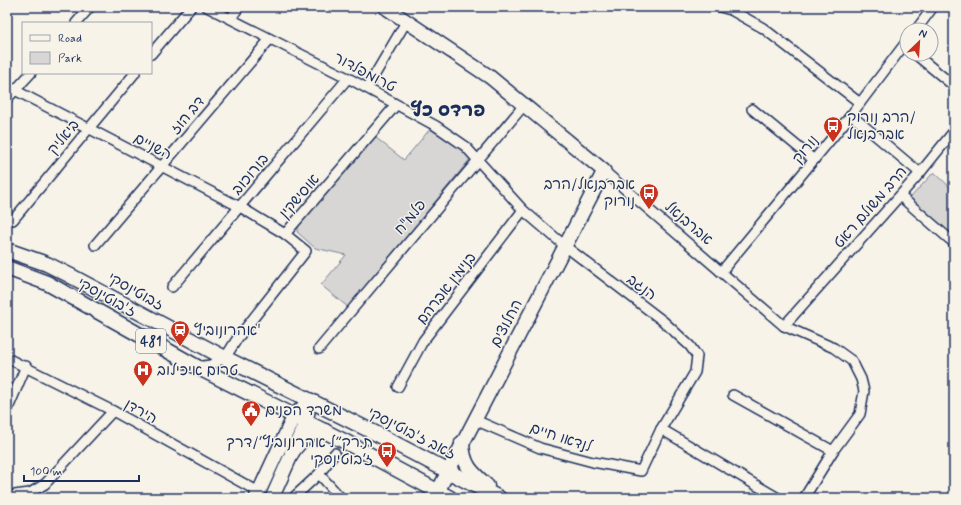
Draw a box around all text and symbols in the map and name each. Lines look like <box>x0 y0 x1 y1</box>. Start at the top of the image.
legend <box>22 22 152 74</box>
north arrow <box>899 22 939 62</box>
text: N <box>917 26 929 42</box>
text: Road <box>58 31 82 47</box>
street label: טרומפלדור <box>330 48 399 98</box>
text: Park <box>58 51 82 67</box>
street label: דב הוז <box>166 92 210 139</box>
district label: פרדס כץ <box>411 98 485 123</box>
place label: הרב נורוק/ אברבנאל <box>847 108 916 145</box>
bus stop icon: הרב נורוק/ אברבנאל <box>822 115 844 143</box>
street label: ביאליק <box>43 116 84 160</box>
street label: השניים <box>130 129 175 165</box>
street label: נורוק <box>788 131 823 168</box>
street label: בורוכוב <box>228 150 274 200</box>
street label: הרב משולם ראט <box>830 162 912 253</box>
street label: אוסישקין <box>275 170 325 223</box>
place label: אברבנאל/הרב נורוק <box>544 175 635 212</box>
bus stop icon: אברבנאל/הרב נורוק <box>638 182 660 210</box>
street label: פלמ"ח <box>390 196 431 239</box>
street label: אברבנאל <box>660 197 717 250</box>
street label: בנימין אברהם <box>412 248 481 329</box>
street label: זבוטינסקי <box>104 268 167 315</box>
street label: הנגב <box>622 270 660 305</box>
street label: ז'בוטינסקי <box>74 274 140 322</box>
street label: החלוצים <box>486 296 528 351</box>
station icon: אהרונוביץ' <box>169 319 191 347</box>
place label: אהרונוביץ' <box>194 321 261 341</box>
road number: 481 <box>136 329 166 353</box>
hospital icon: טרום איכילוב <box>132 359 154 387</box>
place label: טרום איכילוב <box>157 361 238 381</box>
street label: הירדן <box>120 395 161 429</box>
public building icon: משרד הפנים <box>240 399 262 427</box>
place label: משרד הפנים <box>265 401 342 421</box>
street label: זאב ז'בוטינסקי <box>364 403 459 465</box>
street label: לנדאו חיים <box>527 419 595 458</box>
place label: ת.רק״ל אהרונוביץ׳/דרך ז׳בוטינסקי <box>226 433 373 470</box>
bus stop icon: ת.רק״ל אהרונוביץ׳/דרך ז׳בוטינסקי <box>376 440 398 468</box>
scale bar <box>24 457 139 483</box>
text: 100 m <box>30 464 62 480</box>

